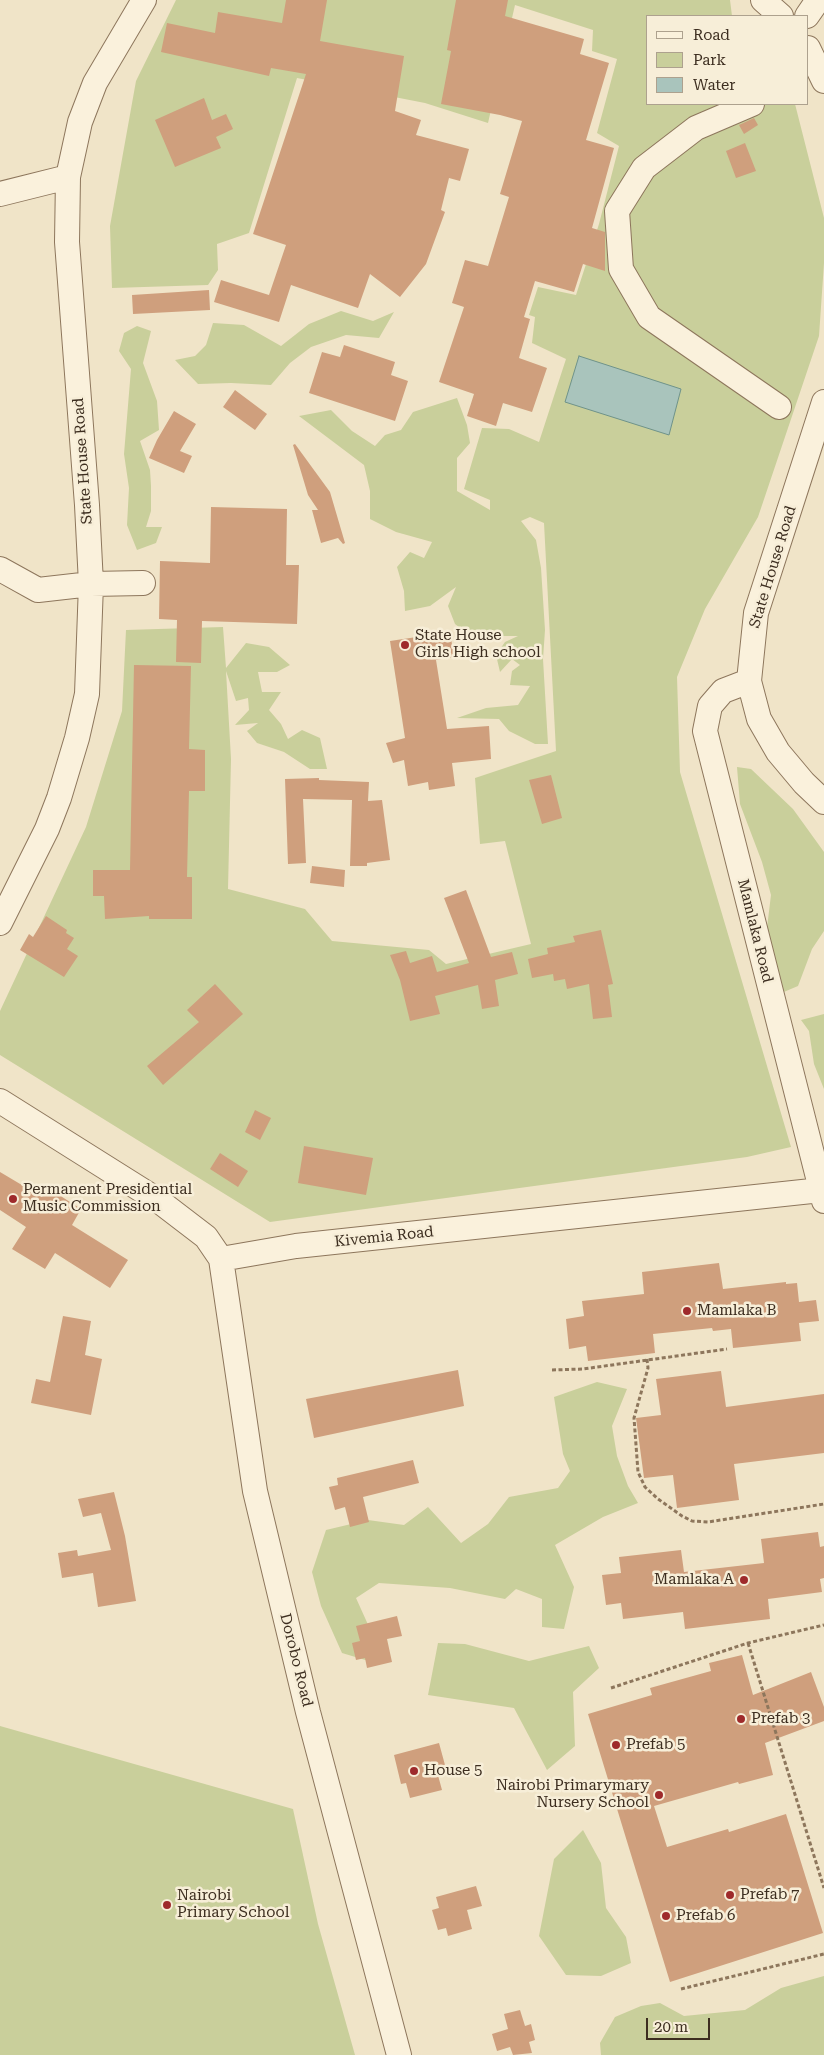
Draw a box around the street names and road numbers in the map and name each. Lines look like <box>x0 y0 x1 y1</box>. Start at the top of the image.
street label: State House Road <box>70 397 96 525</box>
street label: State House Road <box>746 504 800 630</box>
street label: Mamlaka Road <box>733 877 777 985</box>
street label: Kivemia Road <box>334 1223 434 1251</box>
street label: Dorobo Road <box>276 1611 316 1709</box>

